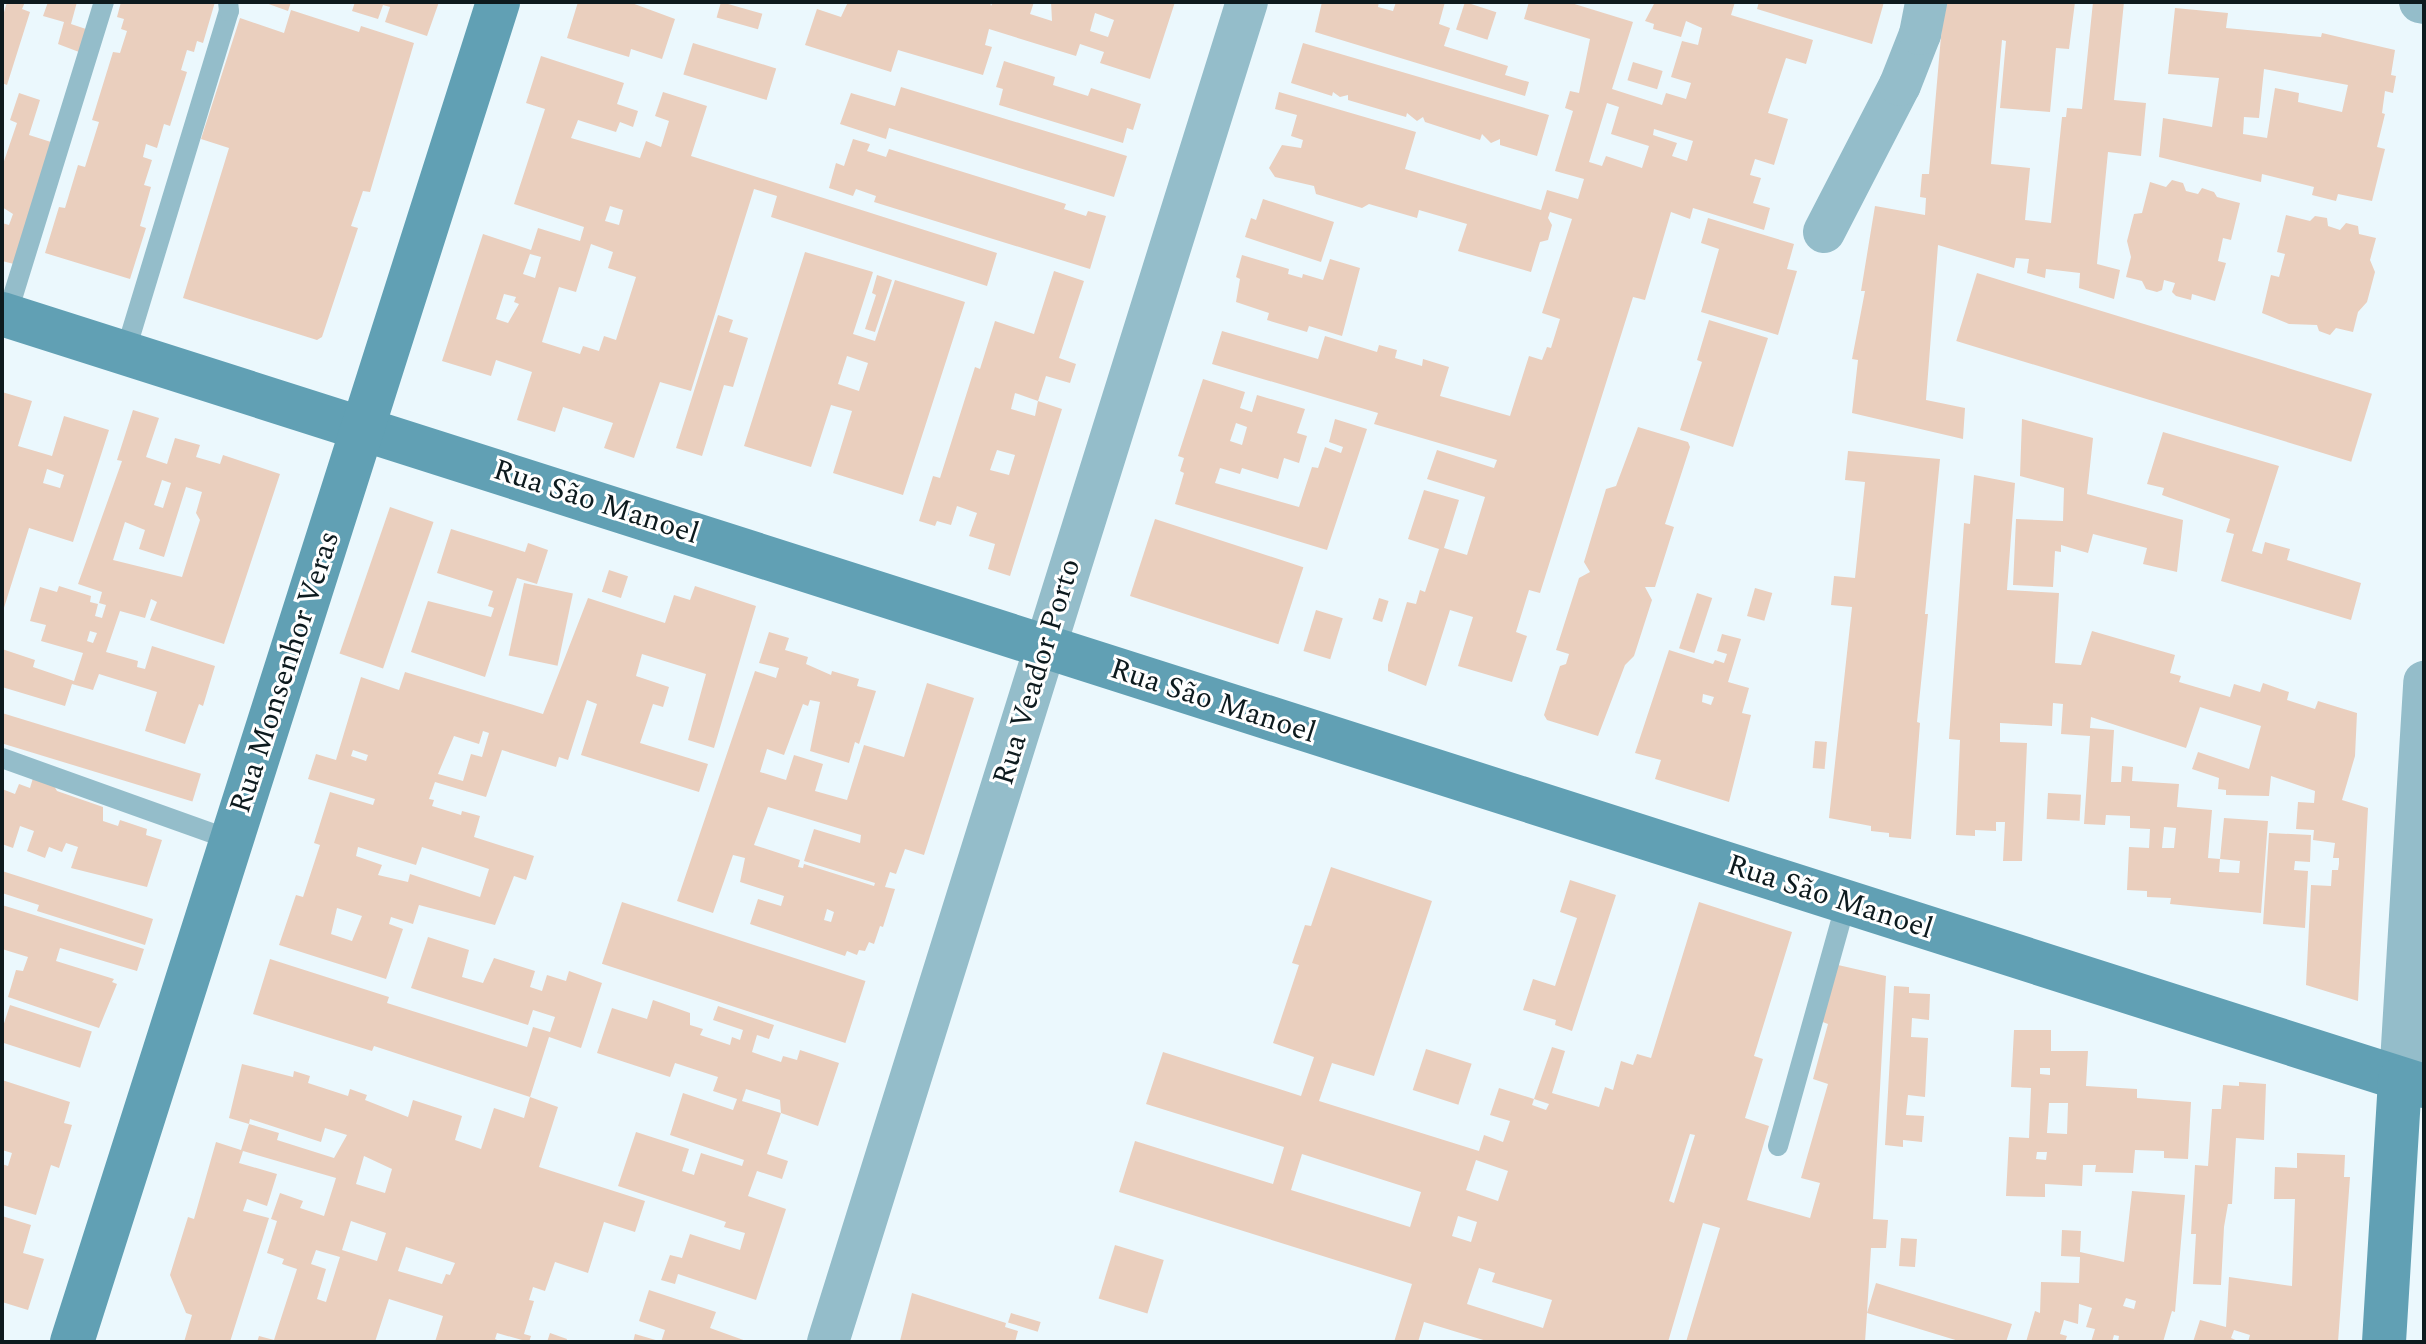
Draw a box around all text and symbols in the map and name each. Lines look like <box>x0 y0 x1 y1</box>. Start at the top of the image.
street label: Rua São Manoel <box>489 452 703 552</box>
street label: Rua Monsenhor Veras <box>222 526 348 818</box>
street label: Rua Veador Porto <box>985 555 1089 789</box>
street label: Rua São Manoel <box>1106 651 1320 751</box>
street label: Rua São Manoel <box>1723 847 1937 947</box>

